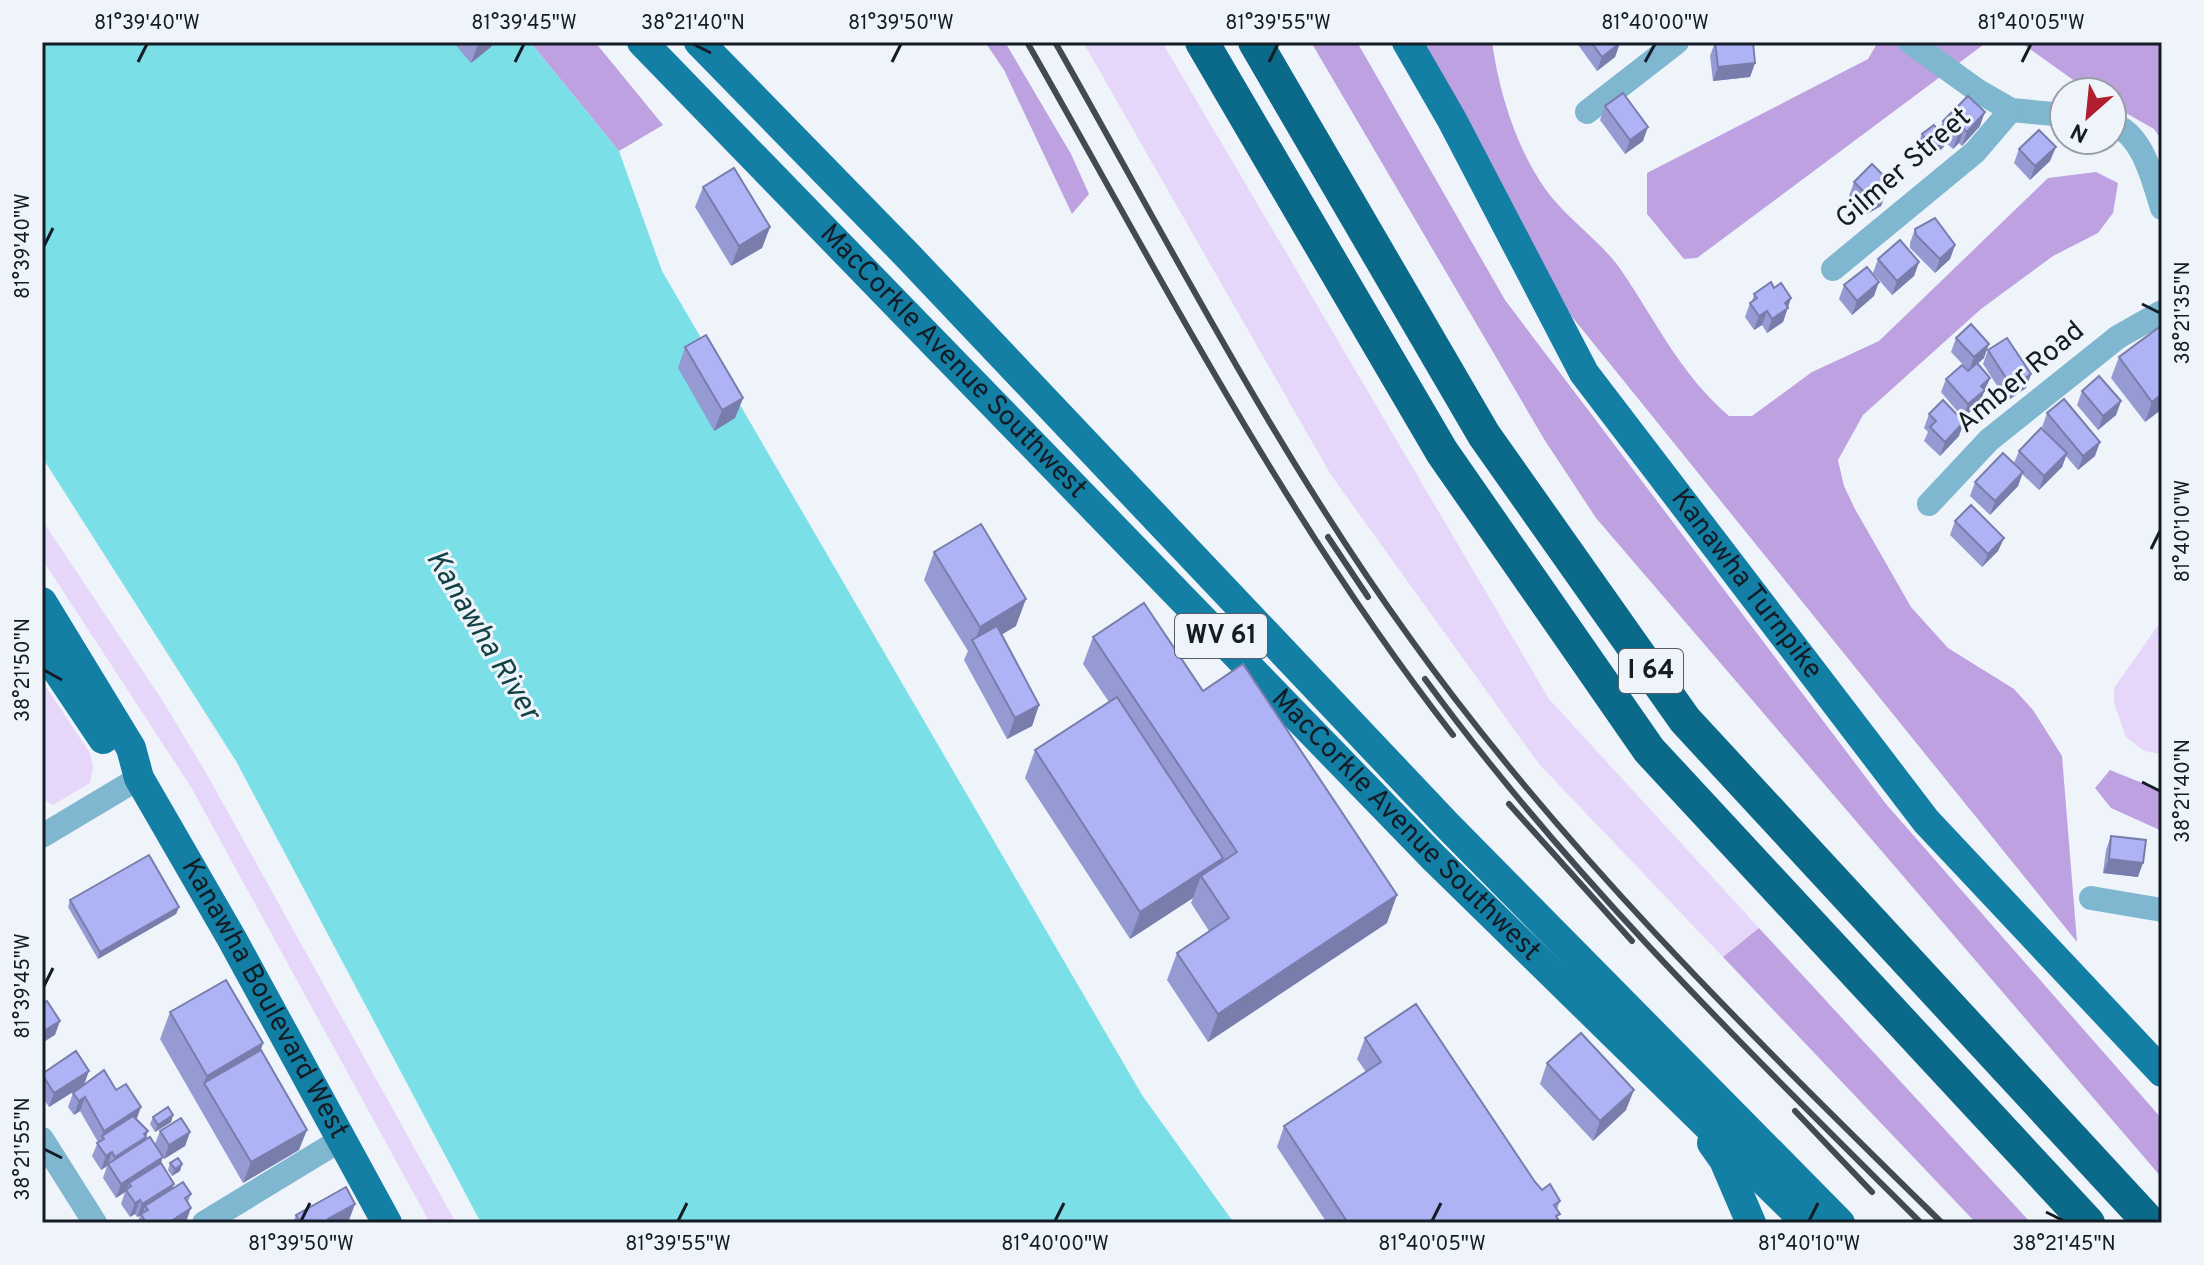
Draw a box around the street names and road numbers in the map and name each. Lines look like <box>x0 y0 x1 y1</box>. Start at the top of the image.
street label: Gilmer Street <box>1829 100 1979 238</box>
street label: MacCorkle Avenue Southwest <box>811 217 1094 507</box>
street label: Amber Road <box>1949 314 2093 442</box>
street label: Kanawha Turnpike <box>1662 483 1830 687</box>
road number: WV 61 <box>1175 614 1267 658</box>
road number: I 64 <box>1619 649 1683 693</box>
street label: MacCorkle Avenue Southwest <box>1263 682 1548 970</box>
street label: Kanawha Boulevard West <box>172 853 356 1145</box>

